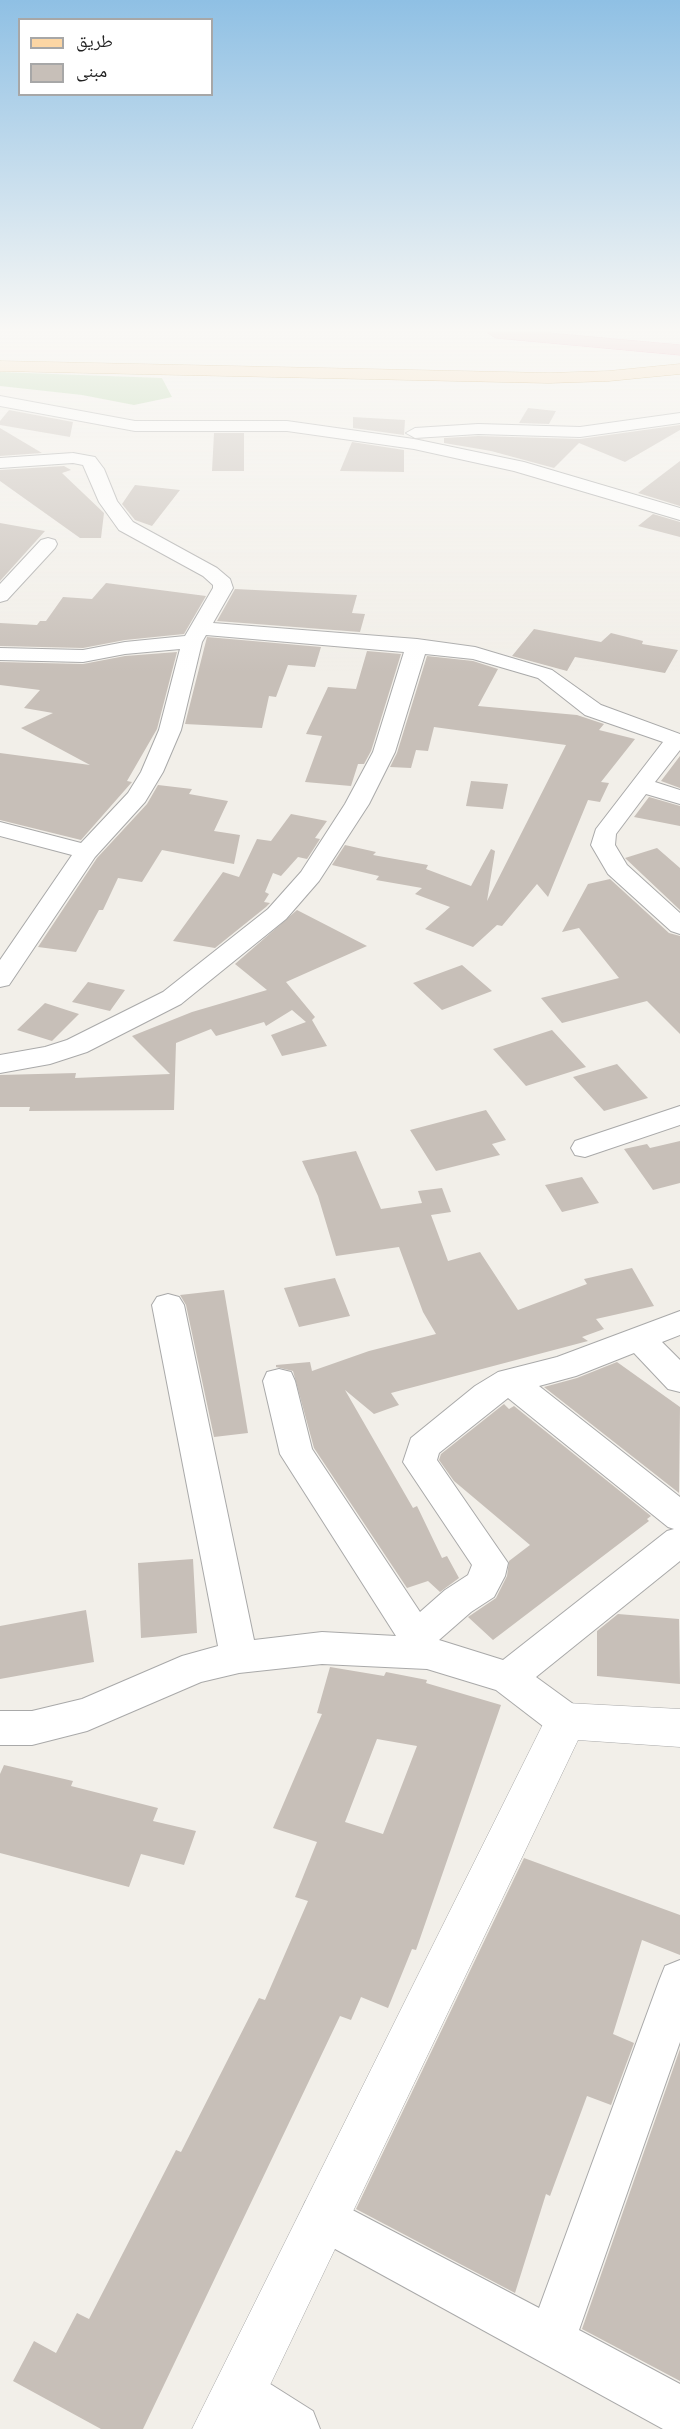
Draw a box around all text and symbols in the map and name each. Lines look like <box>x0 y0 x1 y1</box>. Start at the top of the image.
legend <box>18 18 213 96</box>
text: طريق <box>76 30 113 52</box>
text: مبنى <box>76 60 107 82</box>

